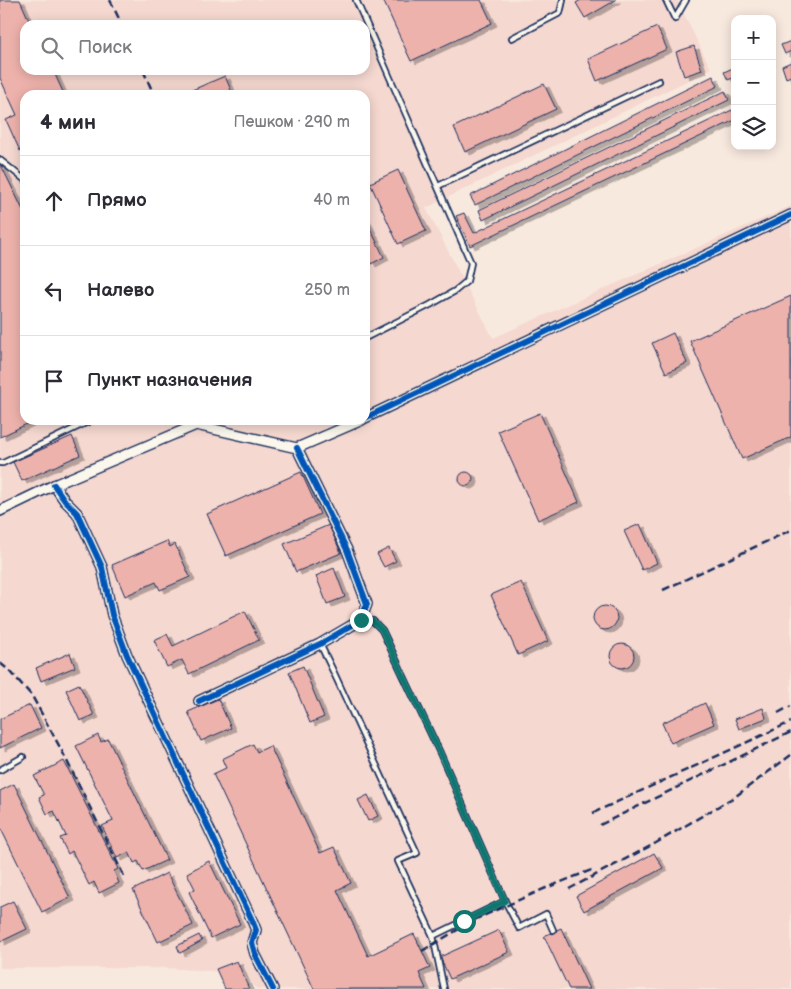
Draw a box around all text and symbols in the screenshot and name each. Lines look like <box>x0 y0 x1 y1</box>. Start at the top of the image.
map controls <box>731 15 776 150</box>
button: + <box>731 15 776 60</box>
search box <box>20 20 370 75</box>
icon: search <box>38 34 66 62</box>
text: Поиск <box>78 36 132 59</box>
button: − <box>731 60 776 105</box>
button: layers <box>731 105 776 150</box>
text: 4 мин <box>40 110 96 135</box>
text: Пешком · 290 m <box>234 113 350 132</box>
icon: ahead <box>40 187 68 215</box>
text: Прямо <box>87 189 147 212</box>
text: 40 m <box>313 191 350 210</box>
icon: left <box>40 277 68 305</box>
text: Налево <box>87 279 154 302</box>
text: 250 m <box>304 281 350 300</box>
icon: arrive <box>40 367 68 395</box>
text: Пункт назначения <box>87 369 252 392</box>
route end <box>350 609 373 632</box>
route start <box>453 910 476 933</box>

